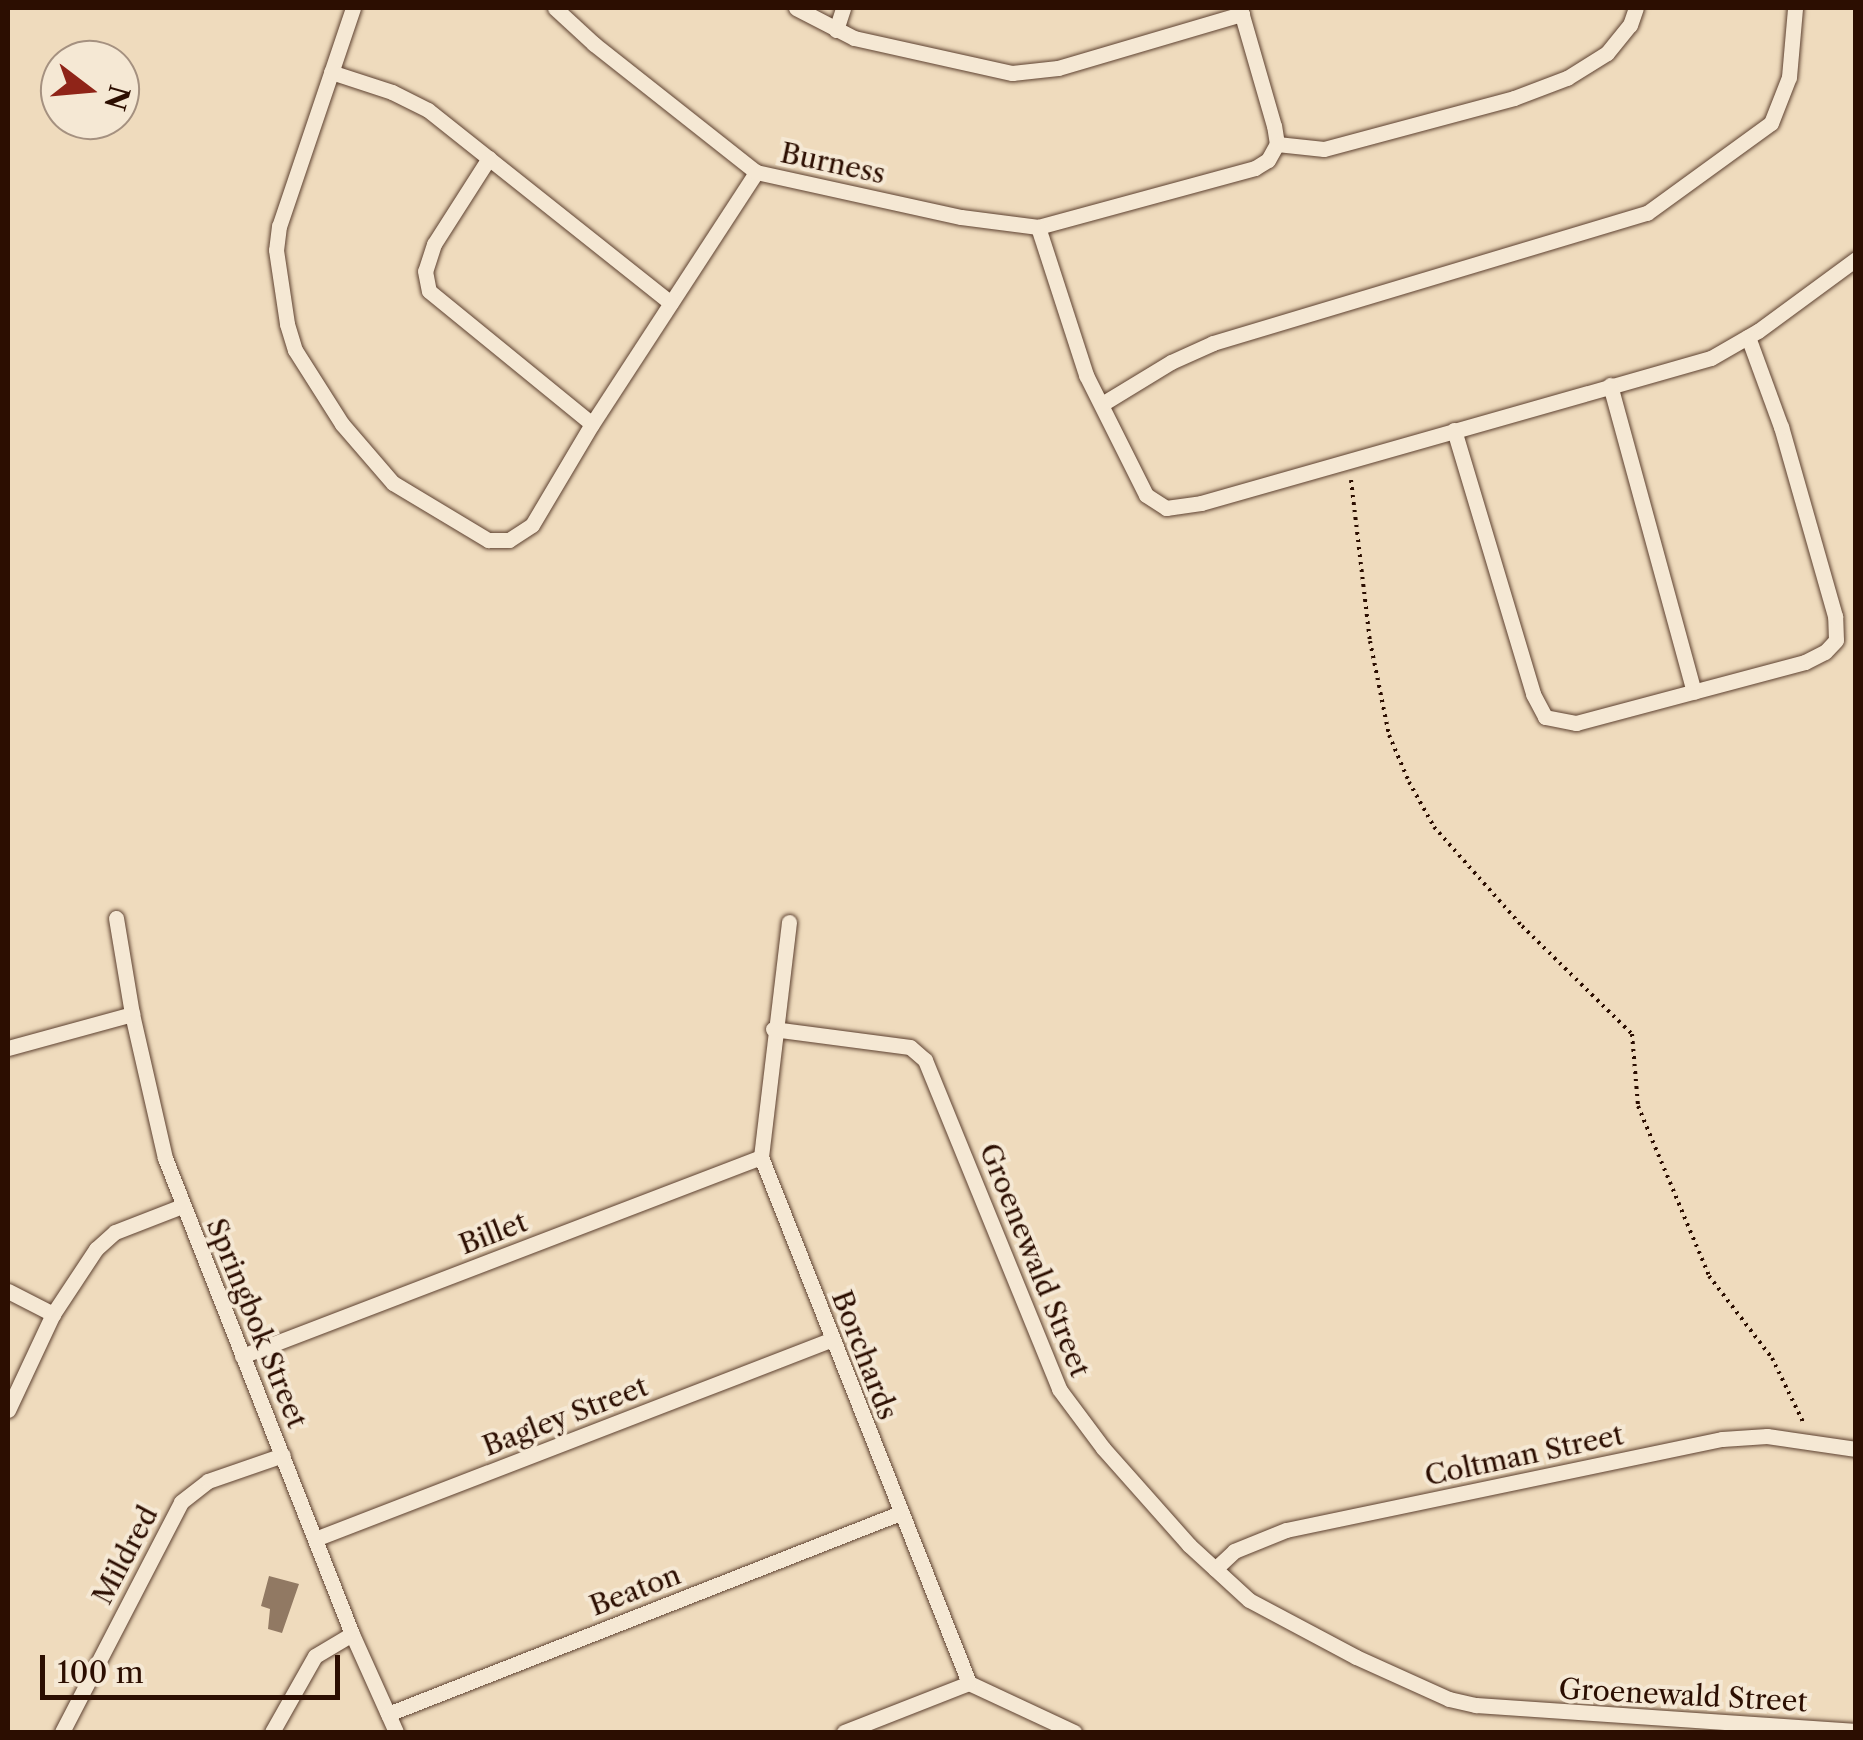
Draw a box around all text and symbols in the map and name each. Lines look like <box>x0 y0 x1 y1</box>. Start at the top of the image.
north arrow <box>40 40 140 140</box>
text: N <box>97 81 137 114</box>
street label: Burness <box>778 136 888 190</box>
street label: Groenewald Street <box>973 1138 1097 1382</box>
street label: Billet <box>454 1205 532 1261</box>
street label: Springbok Street <box>200 1213 314 1433</box>
street label: Borchards <box>825 1286 905 1424</box>
street label: Bagley Street <box>477 1369 653 1463</box>
street label: Coltman Street <box>1422 1418 1626 1492</box>
street label: Mildred <box>85 1500 165 1610</box>
street label: Beaton <box>585 1557 685 1623</box>
scale bar <box>45 1635 345 1697</box>
text: 100 m <box>57 1654 144 1691</box>
street label: Groenewald Street <box>1558 1672 1808 1718</box>

